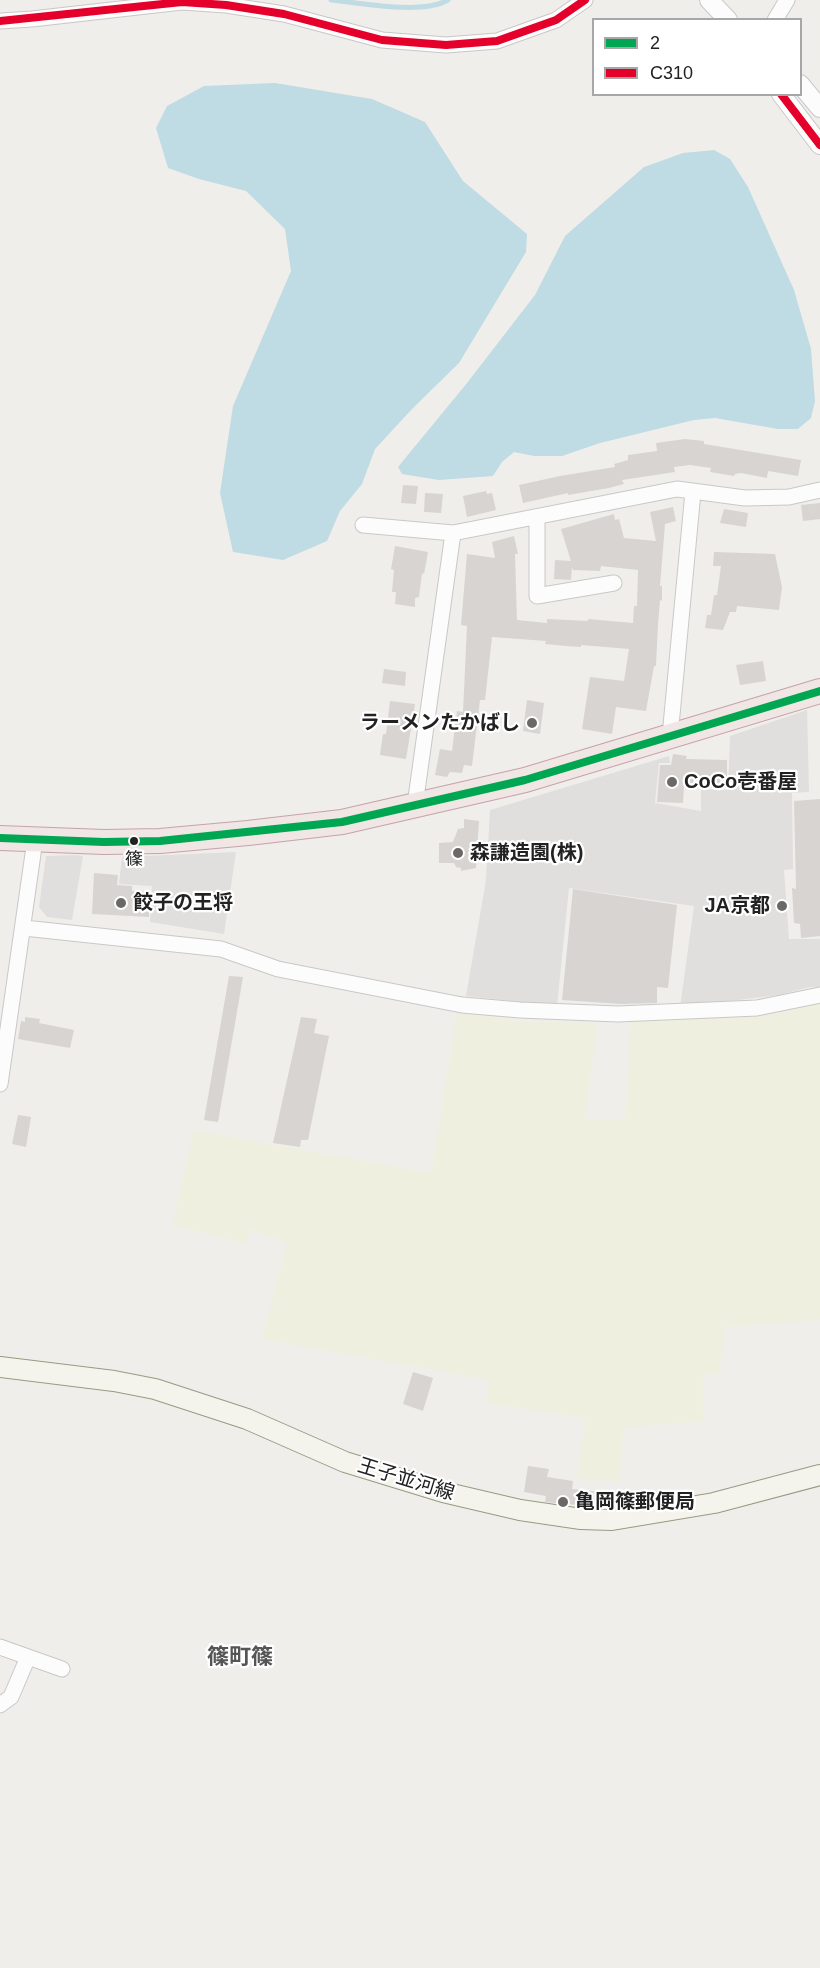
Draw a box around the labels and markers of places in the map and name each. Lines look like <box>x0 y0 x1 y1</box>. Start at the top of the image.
place label: ラーメンたかばし <box>360 711 520 735</box>
marker: ラーメンたかばし <box>525 716 539 730</box>
place label: CoCo壱番屋 <box>684 770 797 794</box>
marker: CoCo壱番屋 <box>665 775 679 789</box>
marker: 篠 <box>128 835 140 847</box>
place label: 森謙造園(株) <box>470 841 583 865</box>
marker: 森謙造園(株) <box>451 846 465 860</box>
place label: 篠 <box>125 849 143 871</box>
place label: 餃子の王将 <box>133 891 233 915</box>
place label: JA京都 <box>704 894 770 918</box>
marker: 餃子の王将 <box>114 896 128 910</box>
marker: JA京都 <box>775 899 789 913</box>
place label: 亀岡篠郵便局 <box>575 1490 695 1514</box>
marker: 亀岡篠郵便局 <box>556 1495 570 1509</box>

